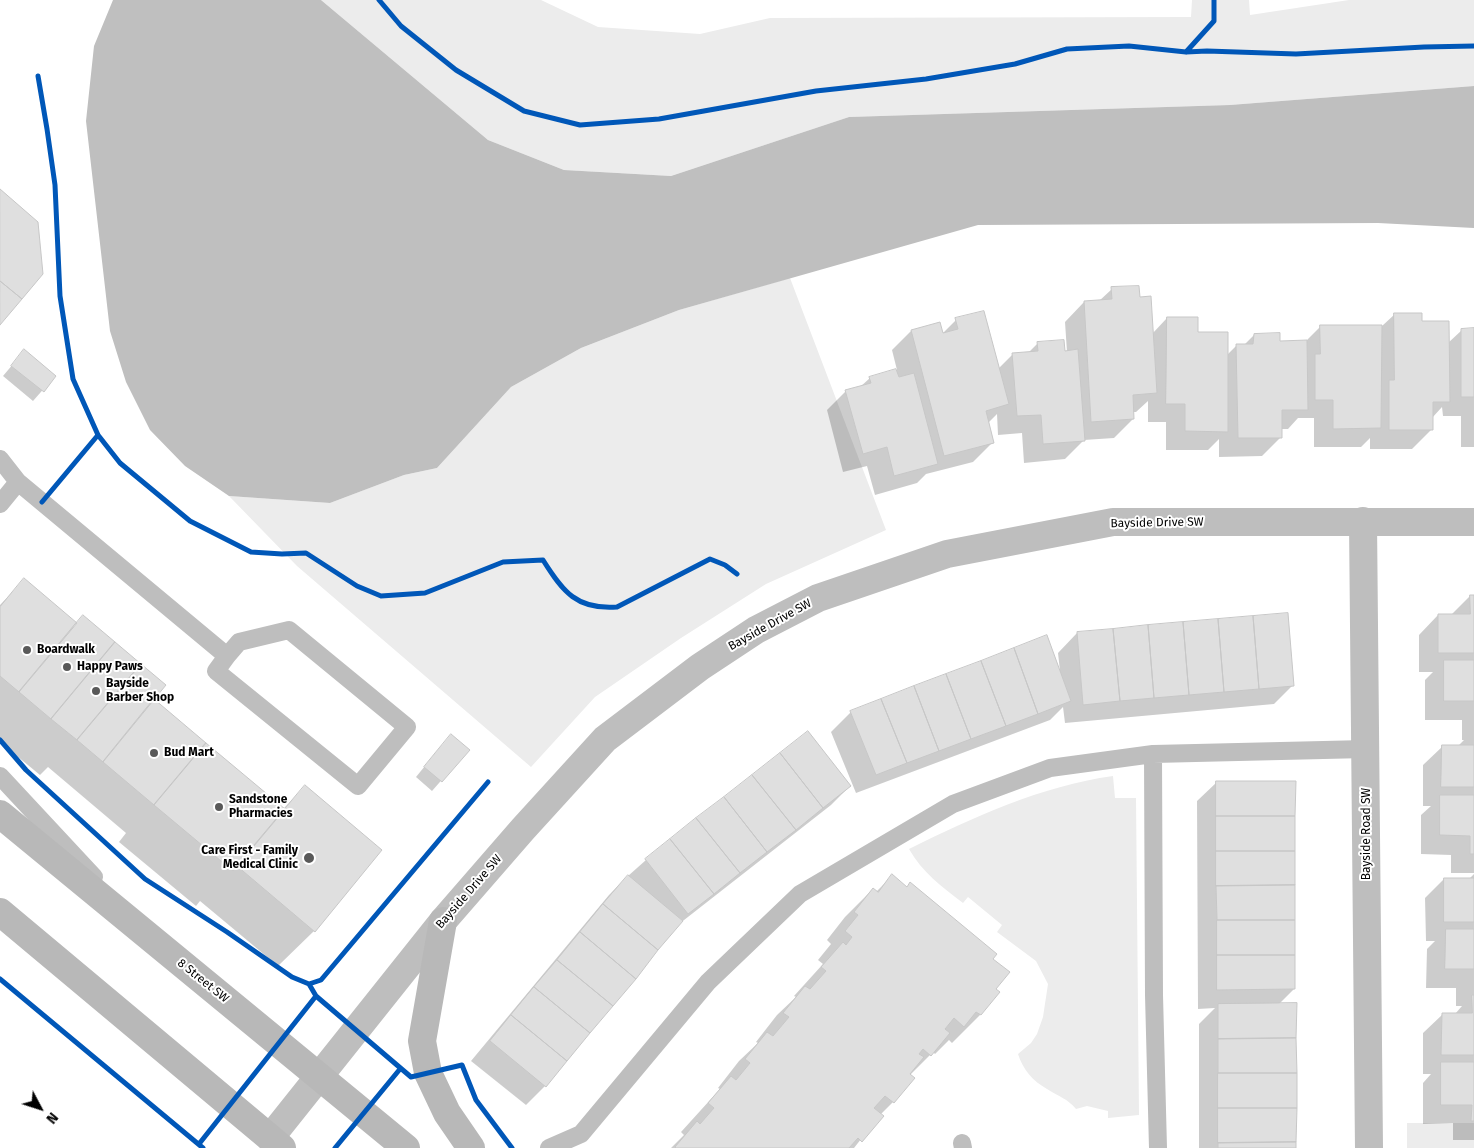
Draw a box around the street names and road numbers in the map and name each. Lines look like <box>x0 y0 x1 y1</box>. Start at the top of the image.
street label: Bayside Drive SW <box>1110 515 1204 531</box>
street label: Bayside Drive SW <box>726 596 814 654</box>
street label: Bayside Road SW <box>1360 788 1374 880</box>
street label: Bayside Drive SW <box>433 852 505 932</box>
street label: 8 Street SW <box>174 956 232 1006</box>

